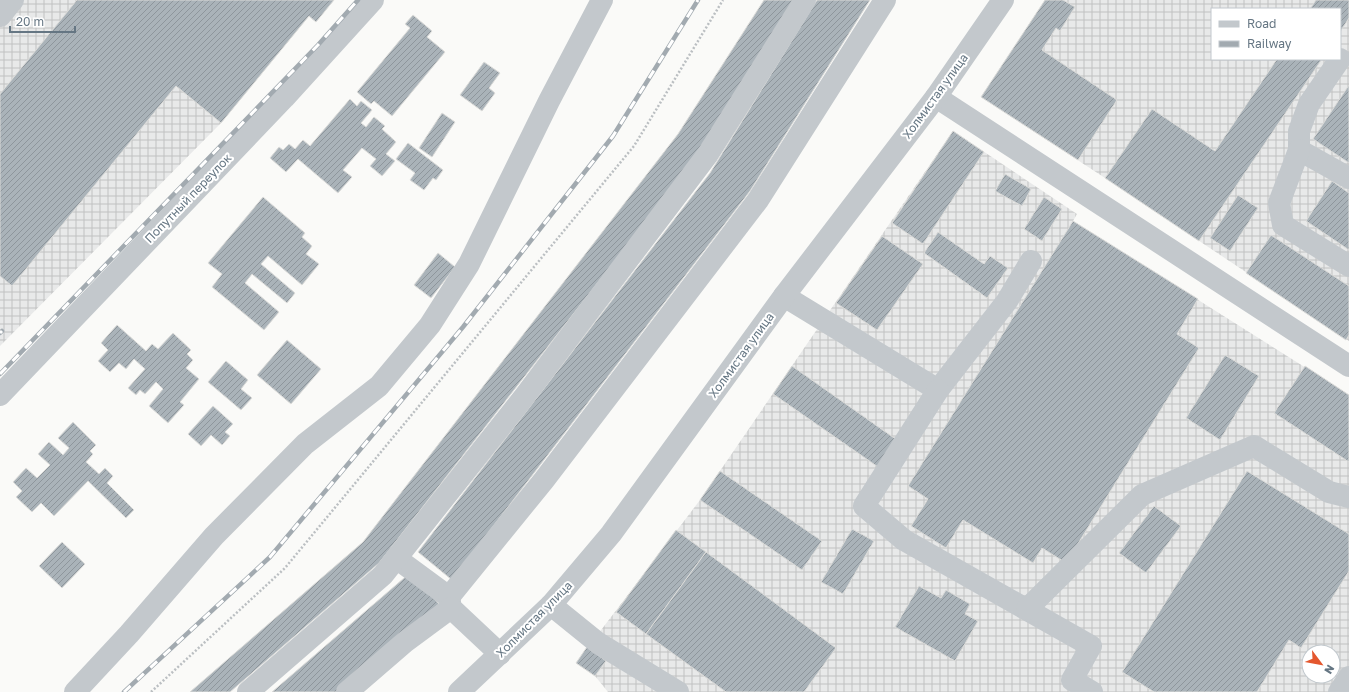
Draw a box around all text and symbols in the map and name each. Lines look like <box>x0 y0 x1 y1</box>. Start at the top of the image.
scale bar <box>10 8 75 34</box>
legend <box>1211 8 1341 60</box>
text: 20 m <box>16 14 44 29</box>
text: Road <box>1247 16 1276 31</box>
text: Railway <box>1247 36 1292 51</box>
street label: Холмистая улица <box>899 50 971 142</box>
street label: Попутный переулок <box>141 150 235 246</box>
street label: Холмистая улица <box>705 309 777 401</box>
street label: Холмистая улица <box>493 578 575 660</box>
north arrow <box>1301 644 1341 684</box>
text: N <box>1322 663 1338 677</box>

